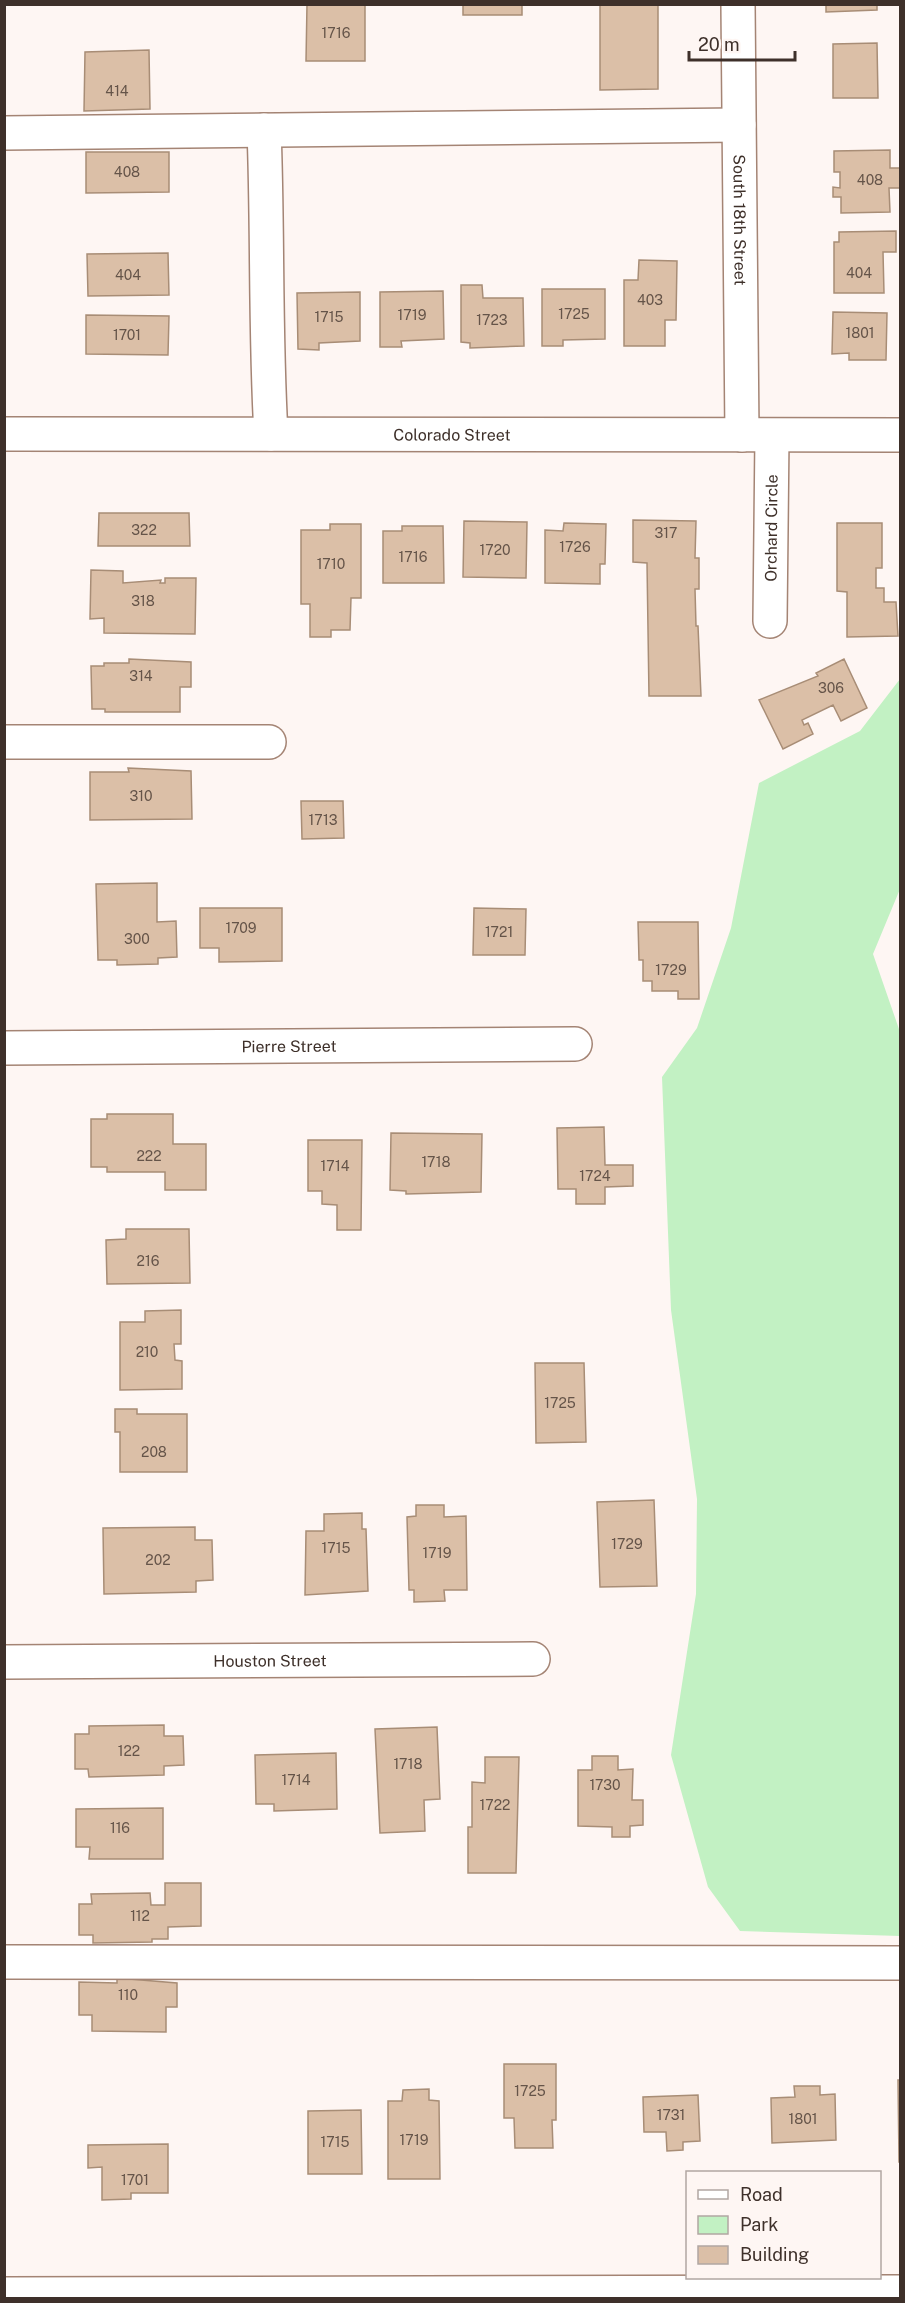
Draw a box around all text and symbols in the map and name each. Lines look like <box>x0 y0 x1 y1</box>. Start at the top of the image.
scale bar <box>689 24 796 62</box>
house number: 1716 <box>322 25 351 41</box>
text: 20 m <box>698 34 740 55</box>
house number: 414 <box>105 83 129 99</box>
street label: South 18th Street <box>730 154 750 286</box>
house number: 408 <box>114 164 140 180</box>
house number: 408 <box>857 172 883 188</box>
house number: 404 <box>846 265 872 281</box>
house number: 404 <box>115 267 141 283</box>
house number: 403 <box>637 292 663 308</box>
house number: 1725 <box>558 306 590 322</box>
house number: 1719 <box>398 307 427 323</box>
house number: 1715 <box>314 309 344 325</box>
house number: 1723 <box>476 312 508 328</box>
house number: 1801 <box>846 325 874 341</box>
house number: 1701 <box>113 327 141 343</box>
street label: Colorado Street <box>393 425 511 444</box>
street label: Orchard Circle <box>761 474 781 582</box>
house number: 322 <box>131 522 157 538</box>
house number: 317 <box>655 525 677 541</box>
house number: 1726 <box>559 539 591 555</box>
house number: 1720 <box>479 542 511 558</box>
house number: 1716 <box>399 549 428 565</box>
house number: 1710 <box>317 556 345 572</box>
house number: 318 <box>131 593 155 609</box>
house number: 314 <box>129 668 153 684</box>
house number: 306 <box>818 680 844 696</box>
house number: 310 <box>129 788 153 804</box>
house number: 1713 <box>309 812 338 828</box>
house number: 1709 <box>225 920 257 936</box>
house number: 1721 <box>485 924 513 940</box>
house number: 300 <box>124 931 150 947</box>
house number: 1729 <box>655 962 687 978</box>
street label: Pierre Street <box>241 1036 337 1056</box>
house number: 222 <box>136 1148 162 1164</box>
house number: 1718 <box>421 1154 451 1170</box>
house number: 1714 <box>321 1158 350 1174</box>
house number: 1724 <box>579 1168 611 1184</box>
house number: 216 <box>137 1253 160 1269</box>
house number: 210 <box>136 1344 158 1360</box>
house number: 1725 <box>544 1395 576 1411</box>
house number: 208 <box>141 1444 167 1460</box>
house number: 1729 <box>611 1536 643 1552</box>
house number: 1715 <box>321 1540 351 1556</box>
house number: 1719 <box>423 1545 452 1561</box>
house number: 202 <box>145 1552 171 1568</box>
street label: Houston Street <box>213 1651 327 1670</box>
house number: 122 <box>118 1743 140 1759</box>
house number: 1718 <box>393 1756 423 1772</box>
house number: 1714 <box>282 1772 311 1788</box>
house number: 1730 <box>589 1777 621 1793</box>
house number: 1722 <box>480 1797 510 1813</box>
house number: 116 <box>110 1820 130 1836</box>
house number: 112 <box>130 1908 150 1924</box>
house number: 110 <box>118 1987 138 2003</box>
house number: 1725 <box>514 2083 546 2099</box>
house number: 1731 <box>657 2107 685 2123</box>
house number: 1801 <box>789 2111 817 2127</box>
house number: 1719 <box>400 2132 429 2148</box>
house number: 1715 <box>320 2134 350 2150</box>
legend <box>686 2171 881 2279</box>
house number: 1701 <box>121 2172 149 2188</box>
text: Road <box>740 2184 783 2205</box>
text: Park <box>740 2214 778 2235</box>
text: Building <box>740 2244 809 2265</box>

